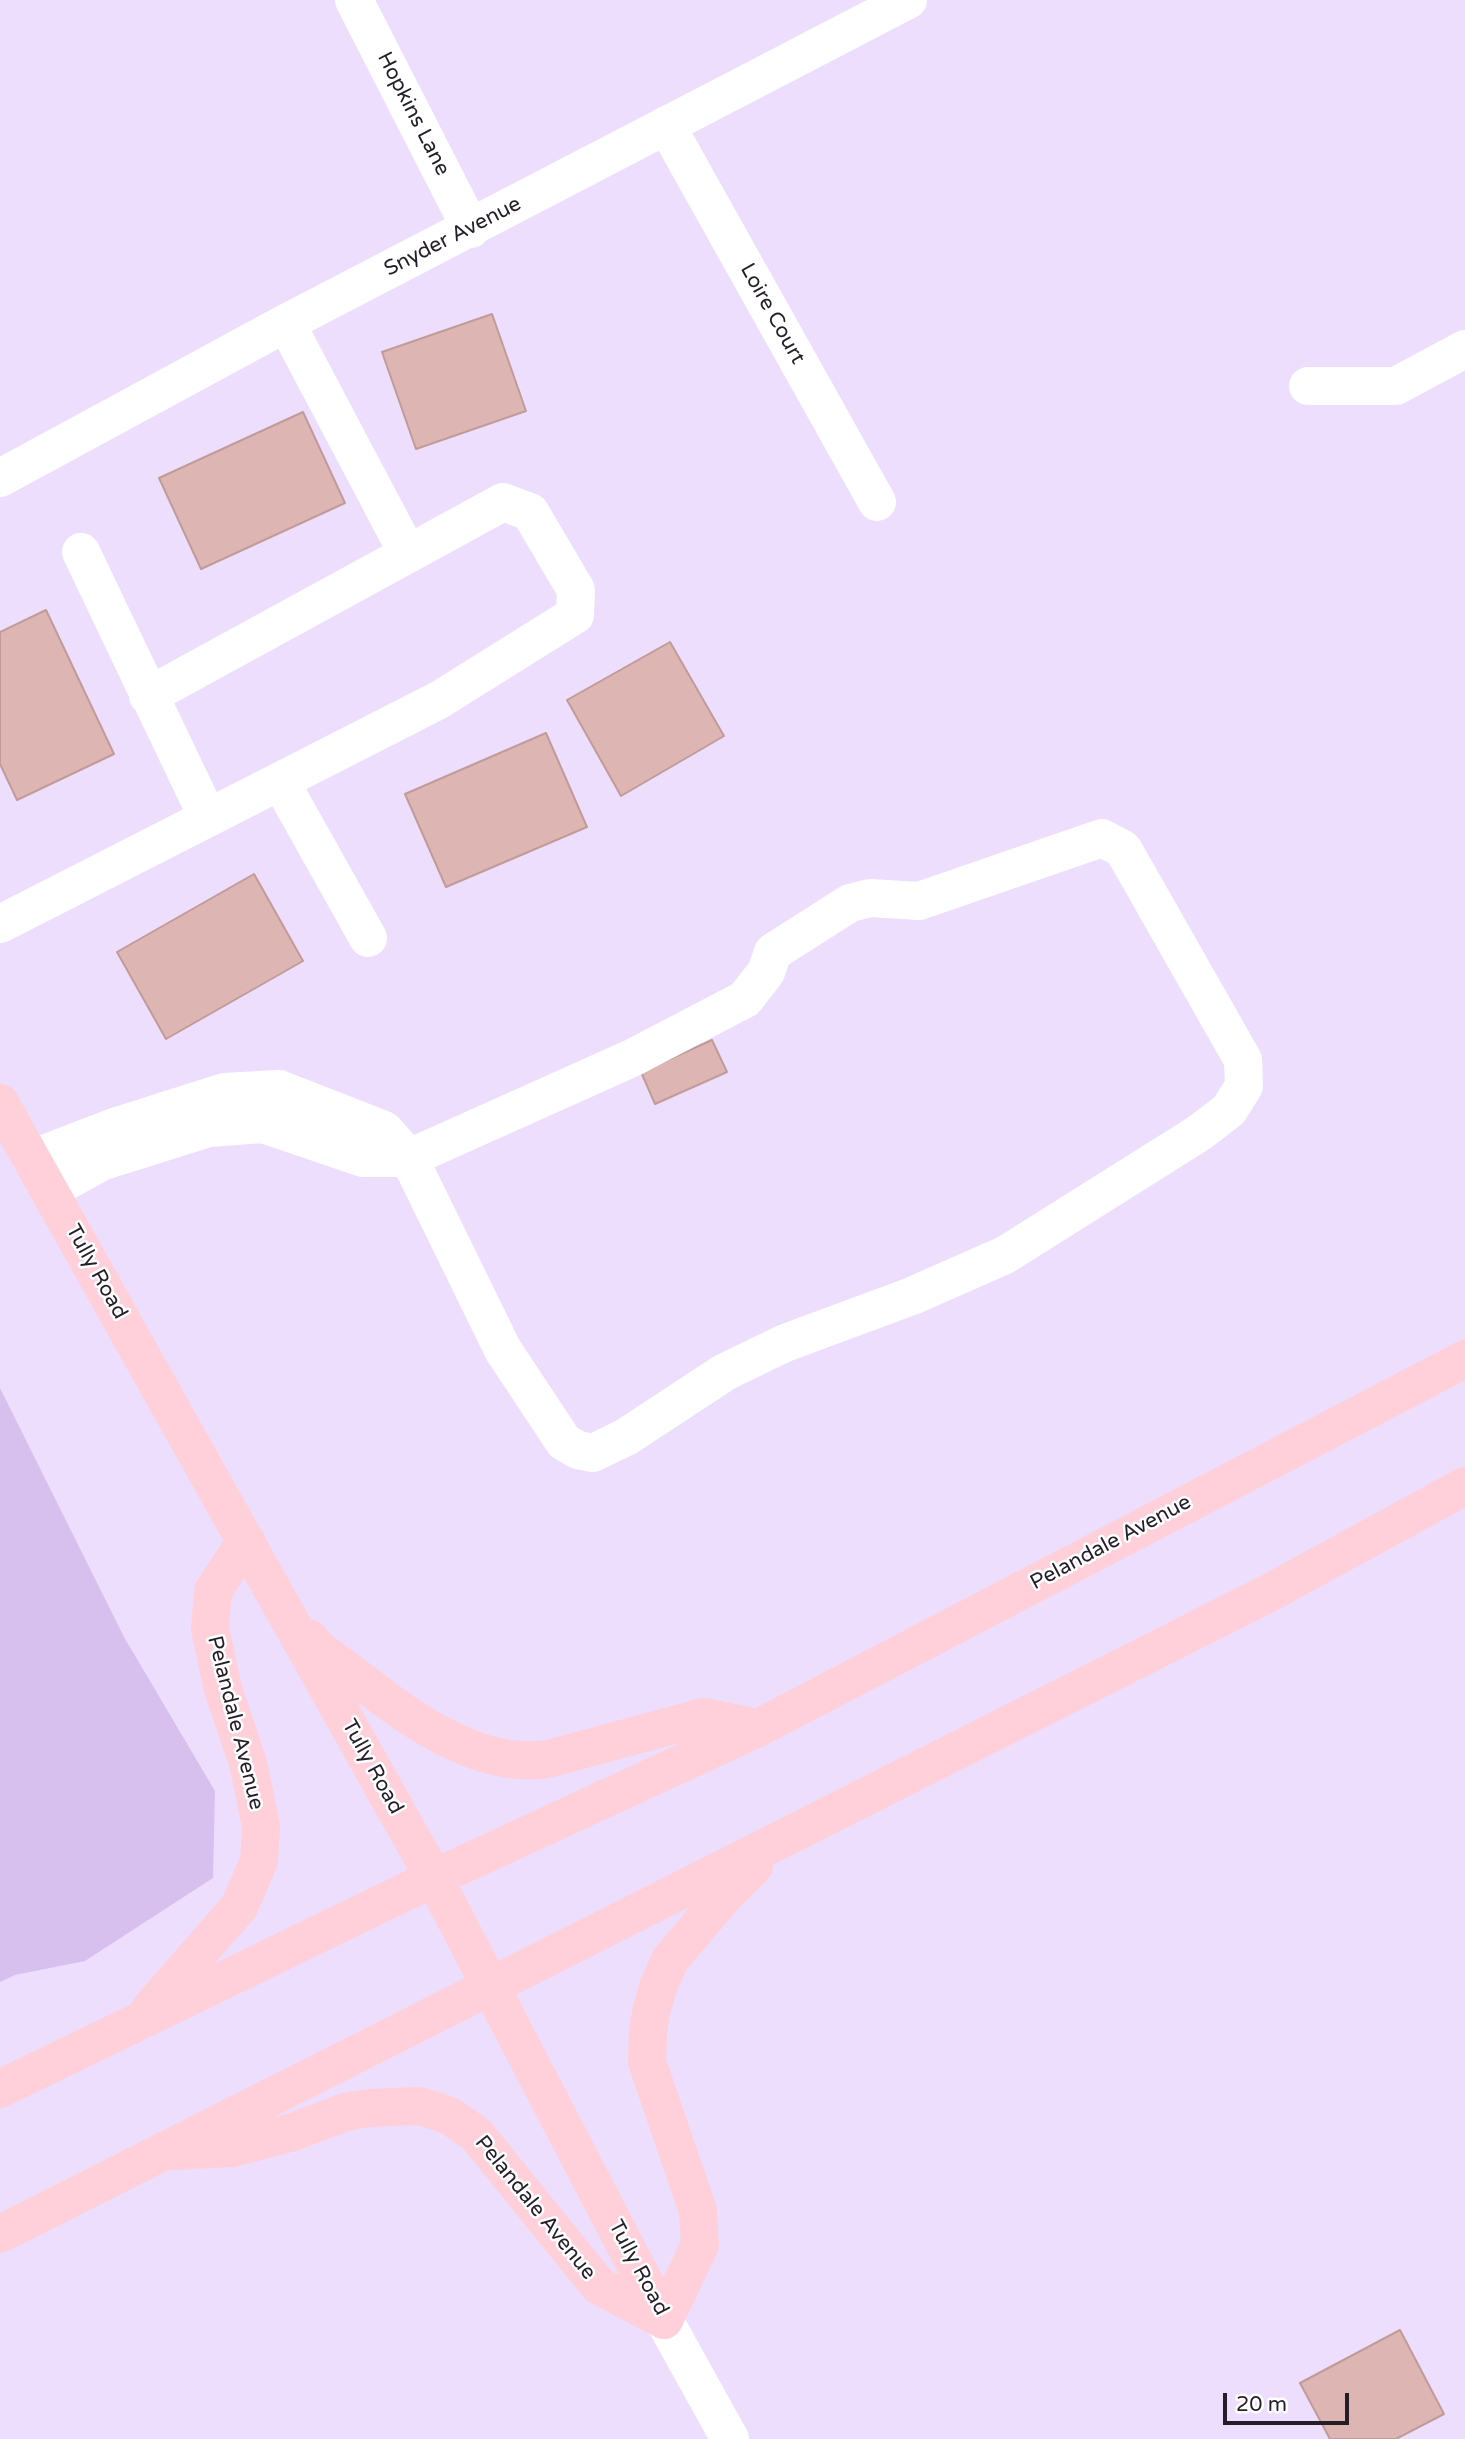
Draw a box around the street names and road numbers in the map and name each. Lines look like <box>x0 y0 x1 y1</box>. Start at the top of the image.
street label: Hopkins Lane <box>371 48 455 180</box>
street label: Snyder Avenue <box>380 192 526 282</box>
street label: Loire Court <box>734 259 810 369</box>
street label: Tully Road <box>60 1220 132 1324</box>
street label: Pelandale Avenue <box>1026 1490 1196 1596</box>
street label: Pelandale Avenue <box>201 1633 269 1813</box>
street label: Tully Road <box>336 1715 408 1819</box>
street label: Pelandale Avenue <box>469 2131 601 2285</box>
street label: Tully Road <box>602 2216 674 2320</box>

